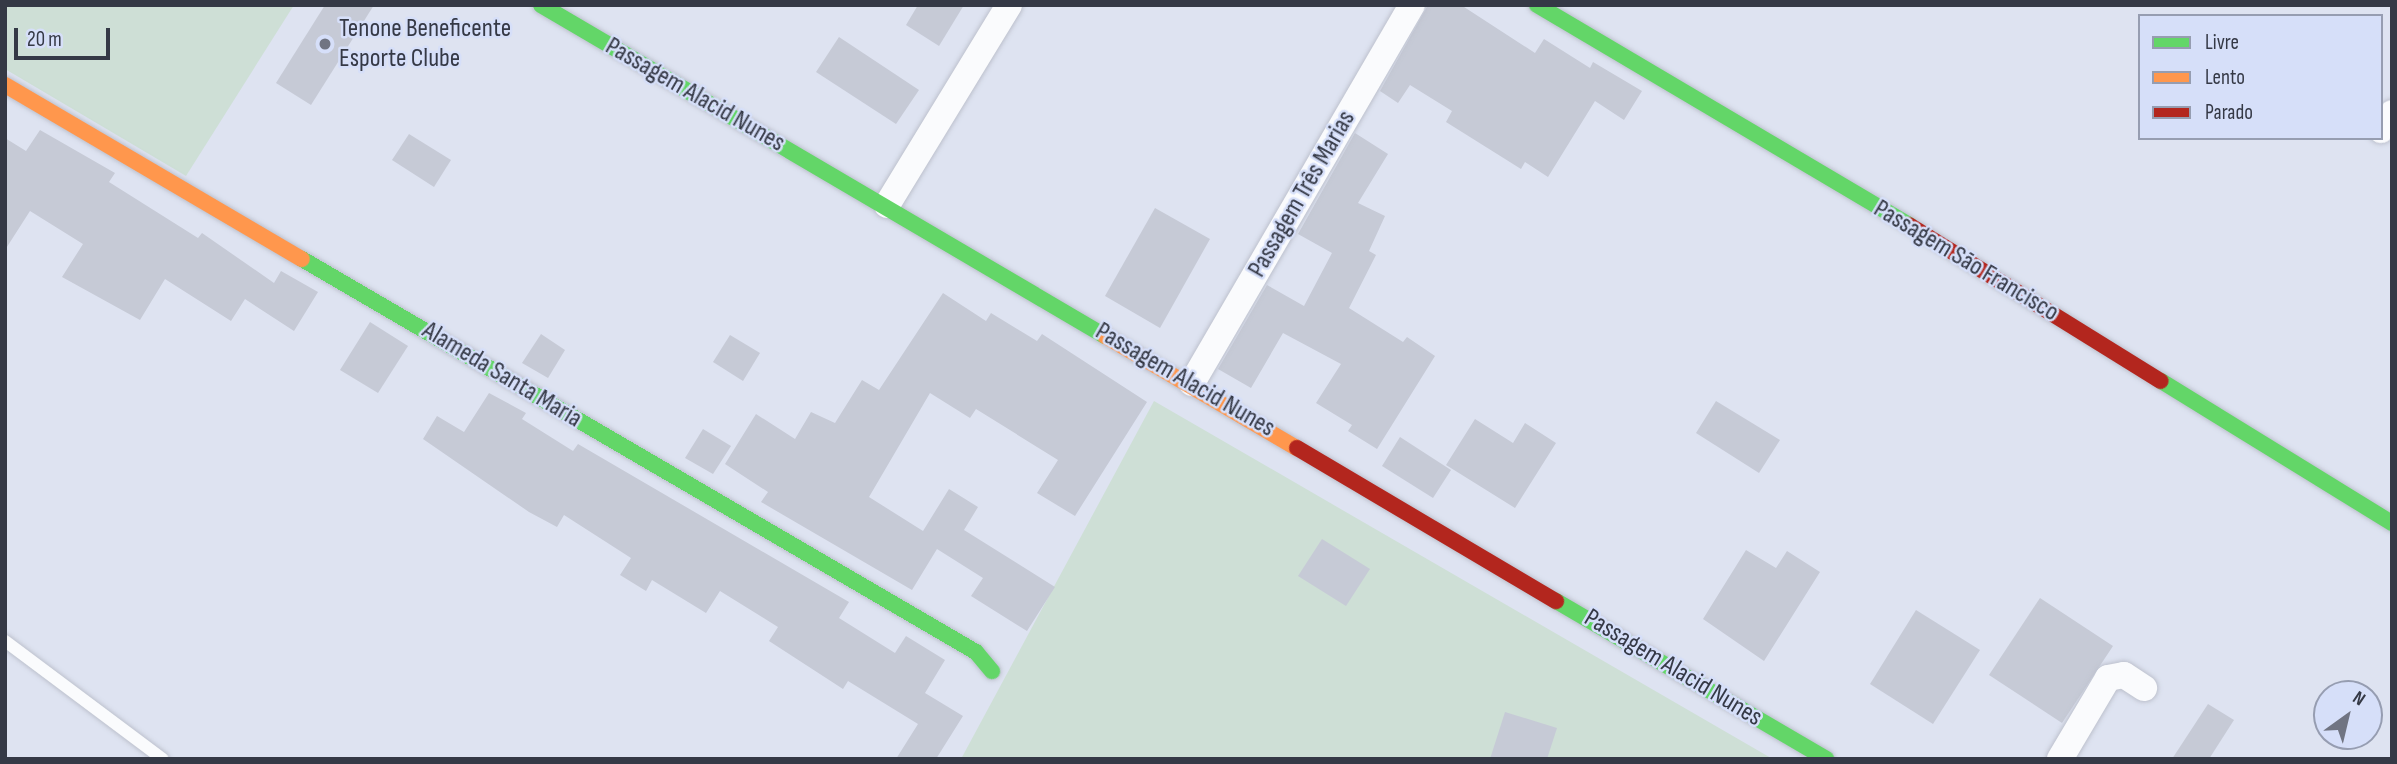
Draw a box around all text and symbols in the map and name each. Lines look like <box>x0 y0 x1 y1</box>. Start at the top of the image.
place label: Tenone Beneficente Esporte Clube <box>339 13 511 74</box>
scale bar <box>18 14 114 58</box>
legend <box>2138 14 2383 140</box>
text: 20 m <box>27 27 62 52</box>
text: Livre <box>2205 30 2239 55</box>
street label: Passagem Alacid Nunes <box>600 31 790 159</box>
marker: Tenone Beneficente Esporte Clube <box>317 36 333 52</box>
text: Lento <box>2205 65 2245 90</box>
text: Parado <box>2205 100 2253 125</box>
street label: Passagem Três Marias <box>1242 105 1362 283</box>
street label: Passagem São Francisco <box>1868 193 2064 329</box>
street label: Alameda Santa Maria <box>417 315 587 435</box>
street label: Passagem Alacid Nunes <box>1090 316 1280 444</box>
street label: Passagem Alacid Nunes <box>1578 603 1768 733</box>
north arrow <box>2313 680 2383 750</box>
text: N <box>2348 686 2370 711</box>

